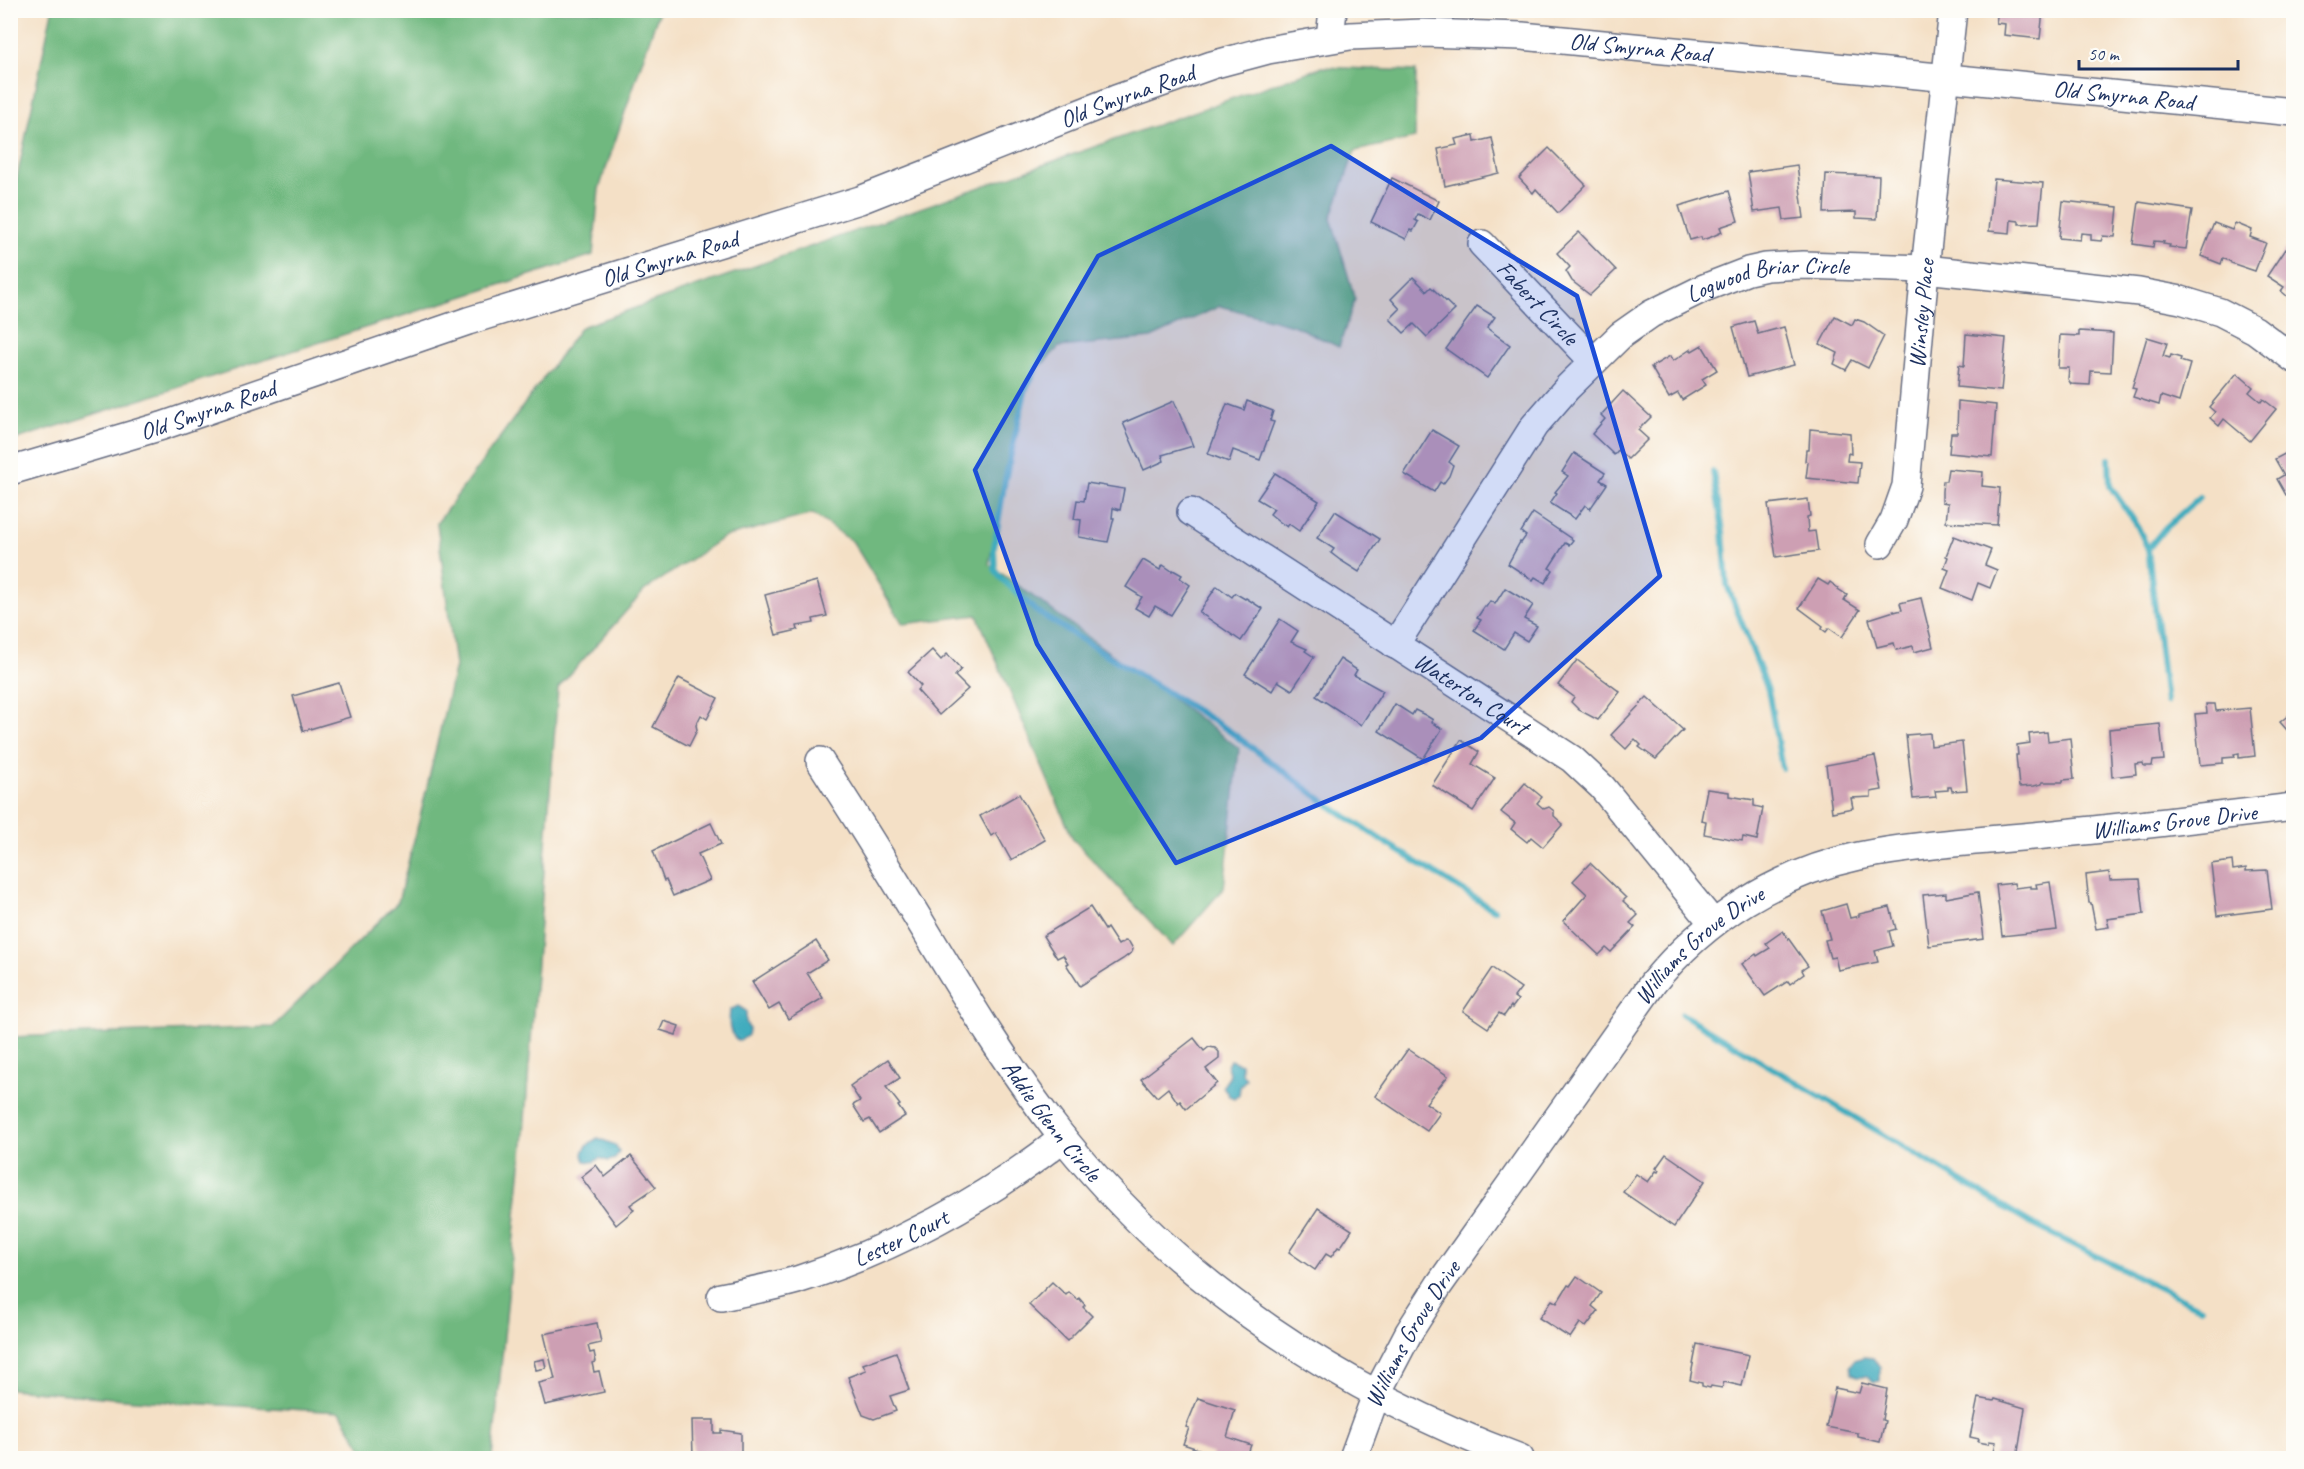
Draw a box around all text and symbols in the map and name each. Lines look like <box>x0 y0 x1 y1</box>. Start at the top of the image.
street label: Old Smyrna Road <box>1568 26 1715 70</box>
scale bar <box>2079 33 2238 71</box>
text: 50 m <box>2088 43 2121 65</box>
street label: Old Smyrna Road <box>1056 56 1202 135</box>
street label: Old Smyrna Road <box>2052 73 2199 117</box>
street label: Old Smyrna Road <box>598 223 745 294</box>
street label: Logwood Briar Circle <box>1681 250 1851 310</box>
street label: Fabert Circle <box>1490 254 1587 353</box>
street label: Winsley Place <box>1901 255 1941 369</box>
street label: Old Smyrna Road <box>137 372 283 447</box>
street label: Waterton Court <box>1408 646 1537 743</box>
street label: Williams Grove Drive <box>2091 796 2260 845</box>
street label: Williams Grove Drive <box>1628 878 1771 1010</box>
street label: Addie Glenn Circle <box>996 1054 1109 1189</box>
street label: Lester Court <box>849 1201 955 1273</box>
street label: Williams Grove Drive <box>1358 1253 1468 1411</box>

